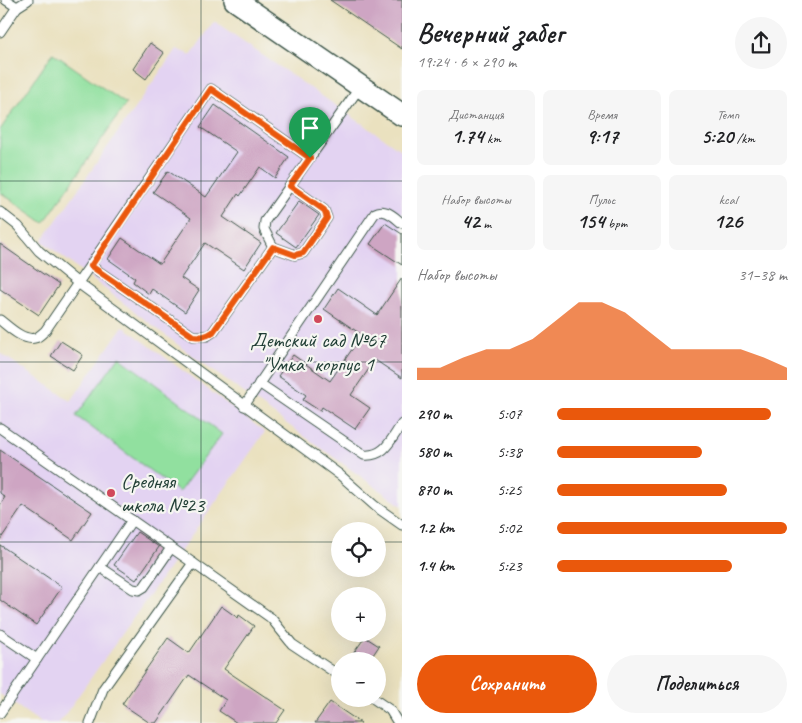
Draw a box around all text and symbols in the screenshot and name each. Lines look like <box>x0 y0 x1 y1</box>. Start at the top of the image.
text: Вечерний забег <box>417 15 564 50</box>
button: share <box>735 17 787 69</box>
text: 19:24 · 6 × 290 m <box>417 52 516 72</box>
text: Дистанция <box>448 106 504 123</box>
text: Время <box>587 106 617 123</box>
text: Темп <box>717 106 739 123</box>
pin <box>289 107 331 158</box>
icon: arrive <box>296 114 324 142</box>
text: 1.74 <box>451 123 484 149</box>
text: 9:17 <box>586 123 618 149</box>
text: 5:20 <box>701 123 733 149</box>
text: km <box>484 130 501 147</box>
text: /km <box>733 130 755 147</box>
text: Набор высоты <box>441 191 511 208</box>
text: Пульс <box>588 191 616 208</box>
text: kcal <box>719 191 737 208</box>
text: 42 <box>461 208 480 234</box>
text: 154 <box>577 208 605 234</box>
text: 126 <box>714 208 742 234</box>
text: m <box>480 215 491 232</box>
text: bpm <box>605 215 627 232</box>
text: Набор высоты <box>417 265 496 285</box>
text: 31–38 m <box>738 265 787 285</box>
marker: Детский сад №67 "Умка" корпус 1 <box>312 313 324 325</box>
place label: Детский сад №67 "Умка" корпус 1 <box>250 327 387 377</box>
text: 290 m <box>417 404 451 424</box>
text: 5:07 <box>497 404 522 424</box>
text: 580 m <box>417 442 451 462</box>
text: 5:38 <box>497 442 522 462</box>
place label: Средняя школа №23 <box>121 468 206 518</box>
text: 870 m <box>417 480 452 500</box>
text: 5:25 <box>497 480 522 500</box>
marker: Средняя школа №23 <box>105 487 117 499</box>
text: 1.2 km <box>417 518 454 538</box>
text: 5:02 <box>497 518 522 538</box>
map controls <box>331 522 386 707</box>
button: locate <box>331 522 386 577</box>
text: 1.4 km <box>417 556 454 576</box>
text: 5:23 <box>497 556 522 576</box>
button: + <box>331 587 386 642</box>
button: − <box>331 652 386 707</box>
button: Сохранить <box>417 655 597 713</box>
button: Поделиться <box>607 655 787 713</box>

